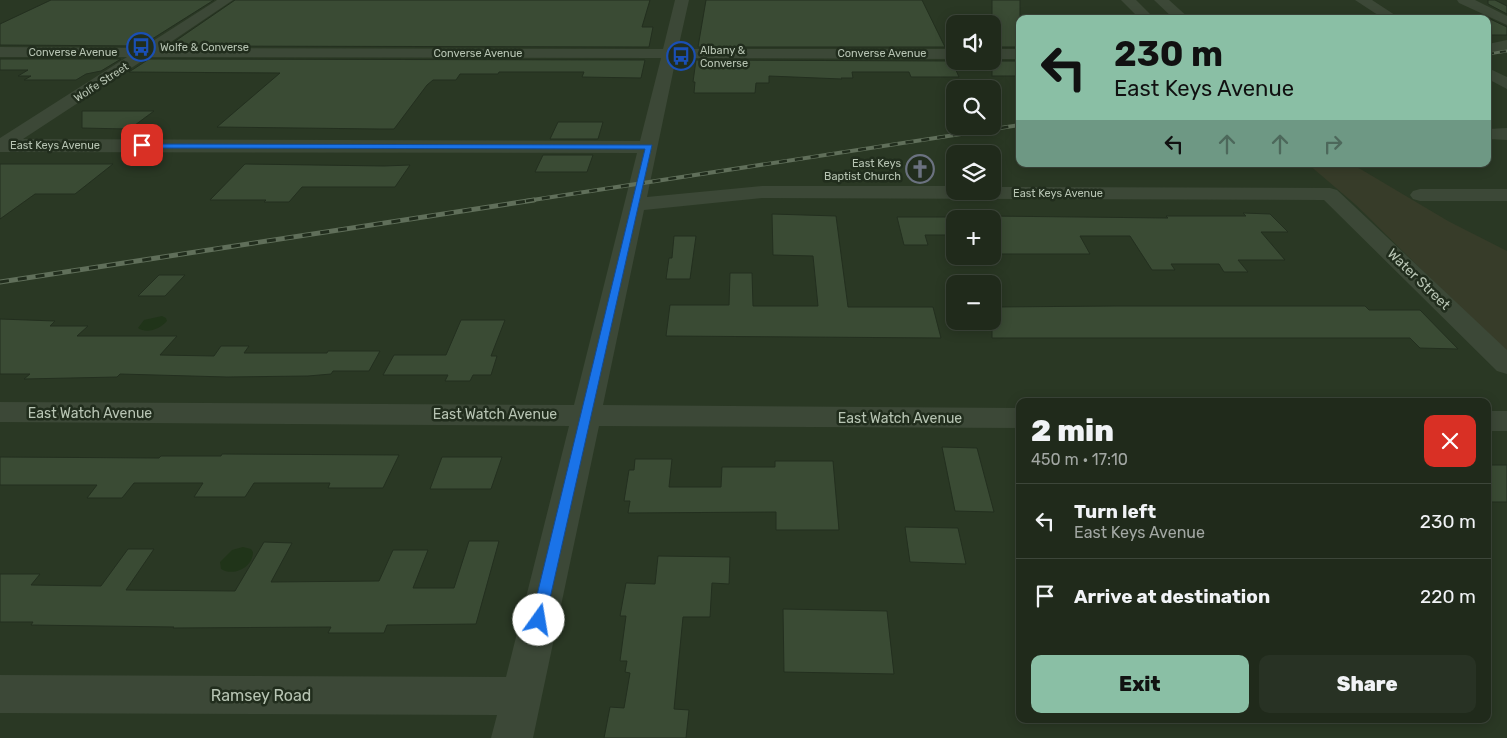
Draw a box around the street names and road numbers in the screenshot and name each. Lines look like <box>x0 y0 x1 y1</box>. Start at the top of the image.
street label: Converse Avenue <box>28 46 118 59</box>
street label: Converse Avenue <box>433 47 523 60</box>
street label: Converse Avenue <box>837 47 927 60</box>
street label: Wolfe Street <box>72 60 132 105</box>
street label: East Keys Avenue <box>10 139 100 152</box>
street label: East Keys Avenue <box>1013 187 1103 200</box>
street label: Water Street <box>1384 245 1454 314</box>
street label: East Watch Avenue <box>28 405 152 422</box>
street label: East Watch Avenue <box>433 406 557 423</box>
street label: East Watch Avenue <box>838 410 962 427</box>
street label: Ramsey Road <box>211 686 311 705</box>

